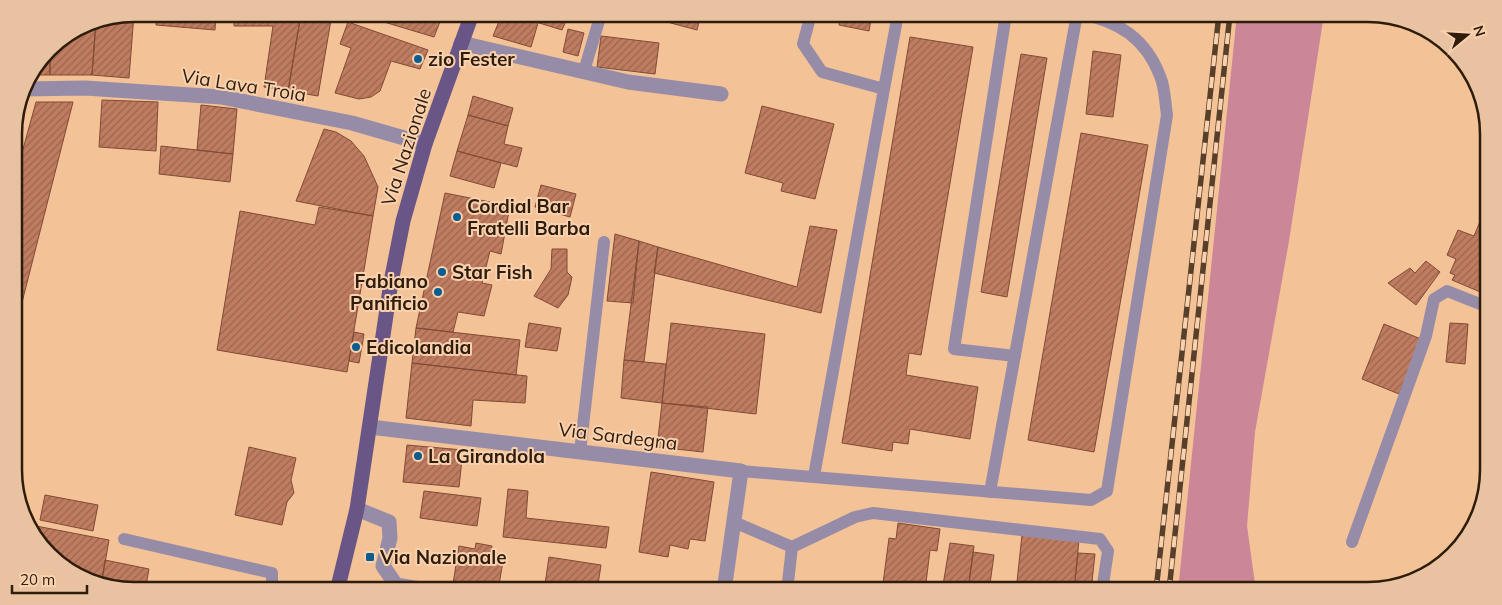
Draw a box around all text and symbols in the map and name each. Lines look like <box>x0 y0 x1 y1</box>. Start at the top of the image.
north arrow <box>1442 10 1492 60</box>
text: N <box>1469 23 1490 39</box>
place label: zio Fester <box>428 47 515 71</box>
marker: zio Fester <box>412 53 424 65</box>
street label: Via Lava Troia <box>180 63 308 107</box>
street label: Via Nazionale <box>376 85 436 209</box>
place label: Cordial Bar Fratelli Barba <box>467 194 590 240</box>
marker: Cordial Bar Fratelli Barba <box>451 211 463 223</box>
place label: Star Fish <box>452 260 533 284</box>
marker: Star Fish <box>436 266 448 278</box>
place label: Fabiano Panificio <box>350 269 428 315</box>
marker: Fabiano Panificio <box>432 286 444 298</box>
place label: Edicolandia <box>366 335 471 359</box>
marker: Edicolandia <box>350 341 362 353</box>
street label: Via Sardegna <box>557 417 679 455</box>
place label: La Girandola <box>428 444 545 468</box>
marker: La Girandola <box>412 450 424 462</box>
place label: Via Nazionale <box>379 545 507 569</box>
marker: Via Nazionale <box>364 551 376 563</box>
scale bar <box>12 562 88 594</box>
text: 20 m <box>20 570 55 589</box>

